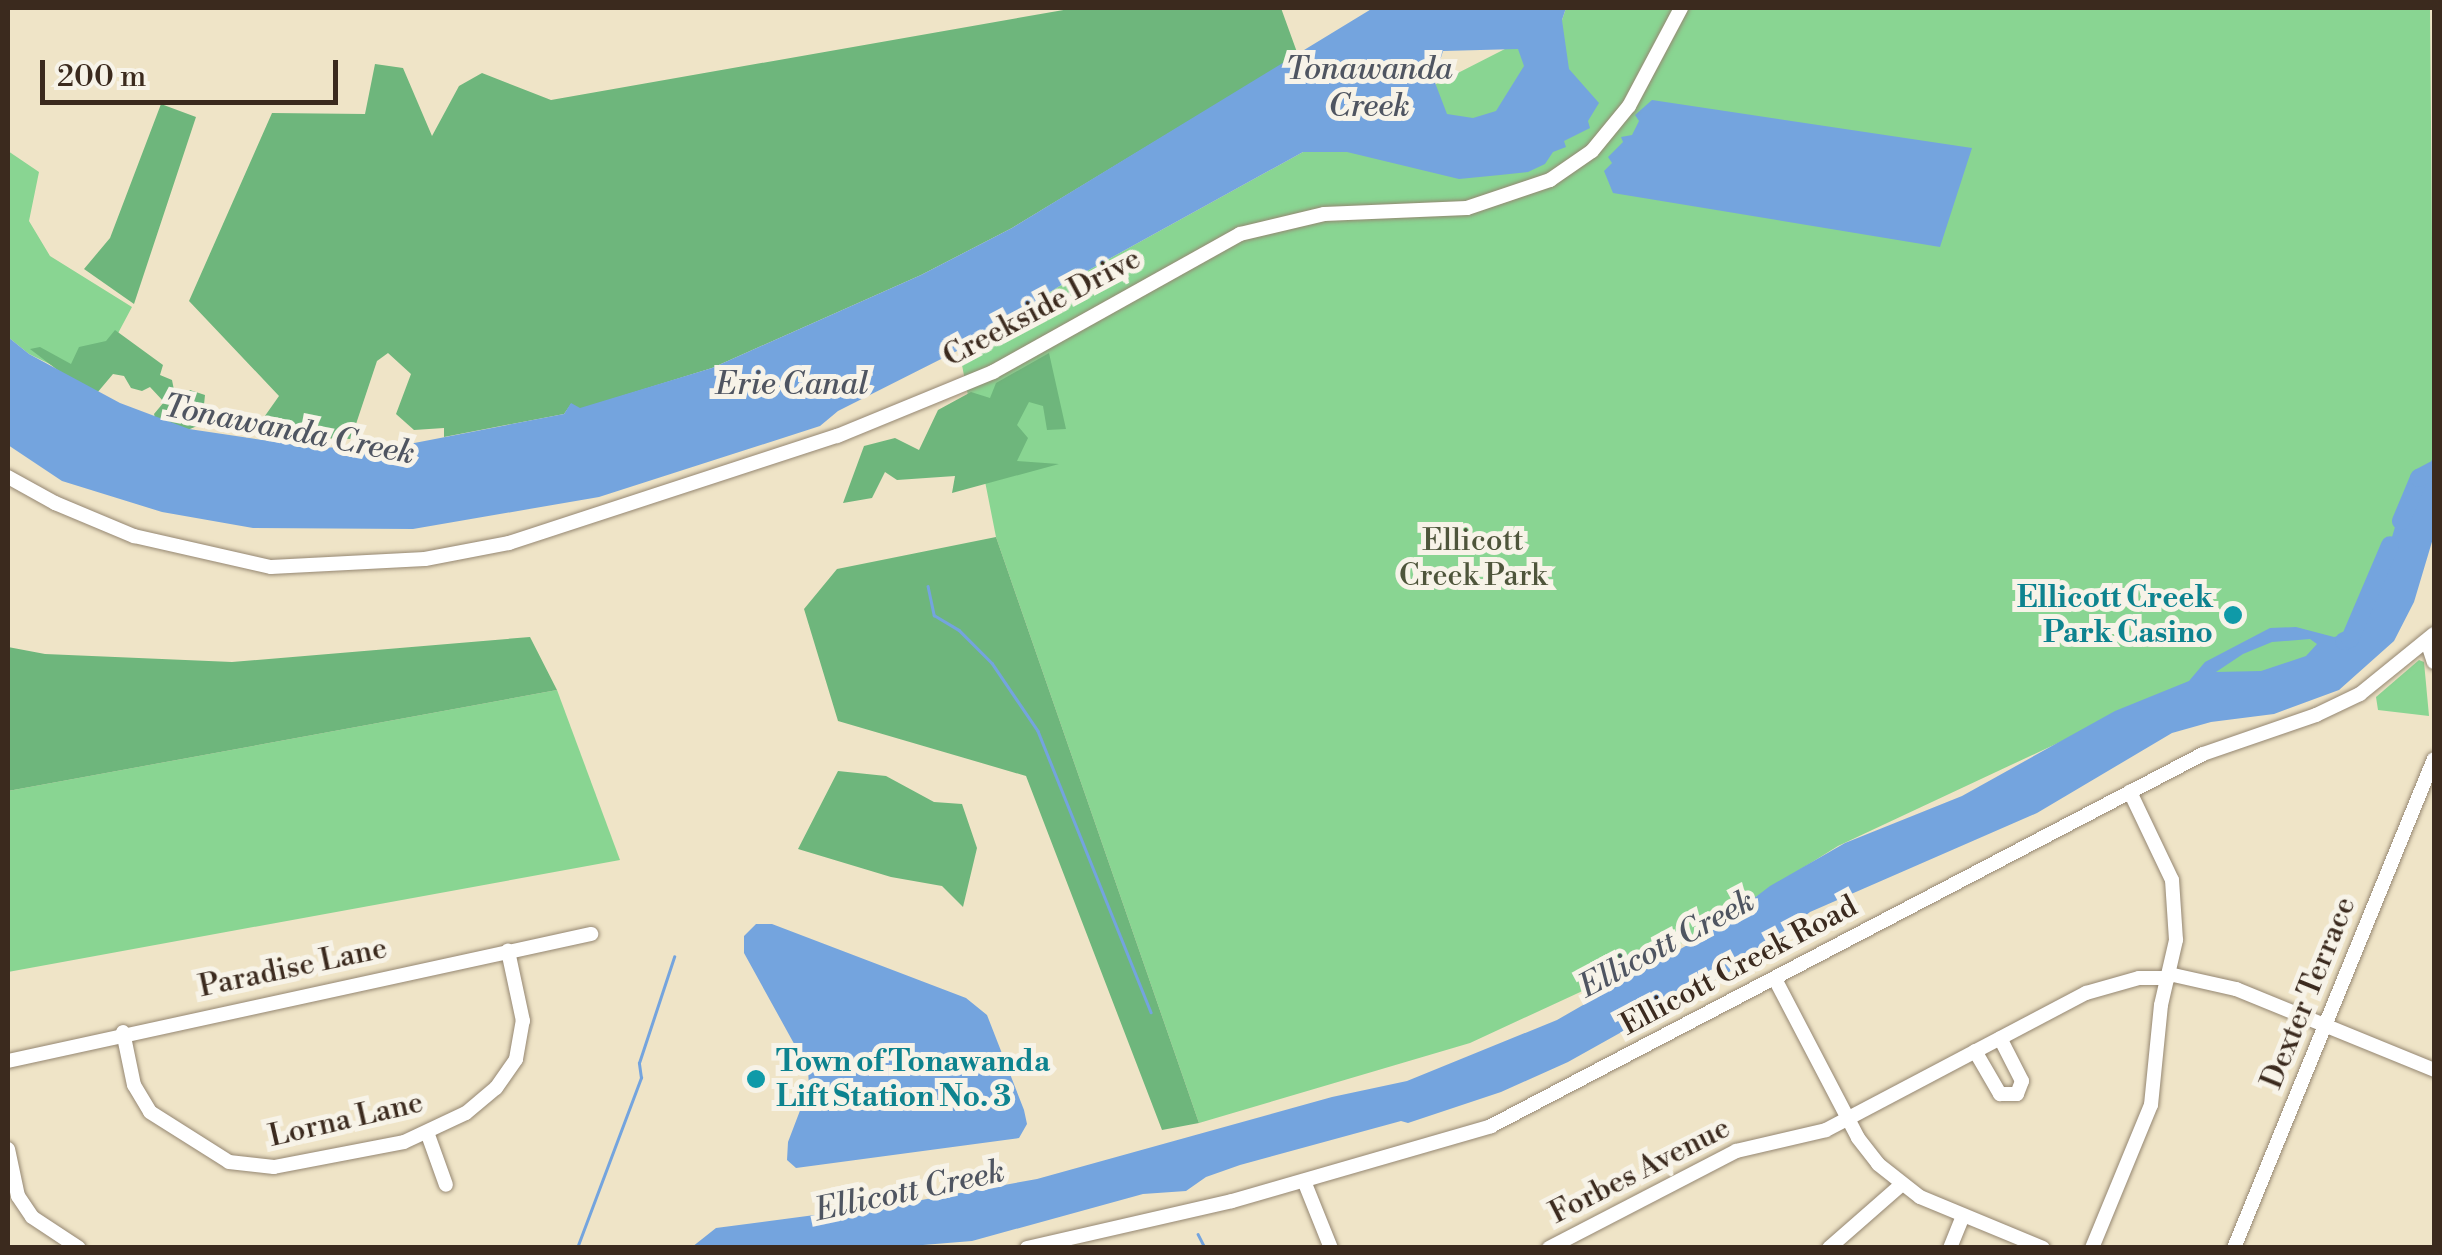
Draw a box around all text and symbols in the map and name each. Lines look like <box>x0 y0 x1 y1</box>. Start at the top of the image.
scale bar <box>45 40 342 102</box>
water label: Tonawanda Creek <box>1285 51 1453 126</box>
text: 200 m <box>57 58 146 96</box>
street label: Creekside Drive <box>937 241 1147 375</box>
water label: Erie Canal <box>716 365 868 403</box>
water label: Tonawanda Creek <box>160 387 418 473</box>
park label: Ellicott Creek Park <box>1399 523 1547 594</box>
place label: Ellicott Creek Park Casino <box>2017 580 2213 650</box>
marker: Ellicott Creek Park Casino <box>2222 604 2244 626</box>
water label: Ellicott Creek <box>1573 882 1761 1006</box>
street label: Ellicott Creek Road <box>1615 888 1863 1044</box>
street label: Dexter Terrace <box>2254 892 2364 1094</box>
street label: Paradise Lane <box>196 930 390 1006</box>
place label: Town of Tonawanda Lift Station No. 3 <box>776 1044 1050 1114</box>
marker: Town of Tonawanda Lift Station No. 3 <box>745 1068 767 1090</box>
street label: Lorna Lane <box>265 1085 427 1155</box>
street label: Forbes Avenue <box>1544 1110 1736 1232</box>
water label: Ellicott Creek <box>812 1152 1008 1230</box>

